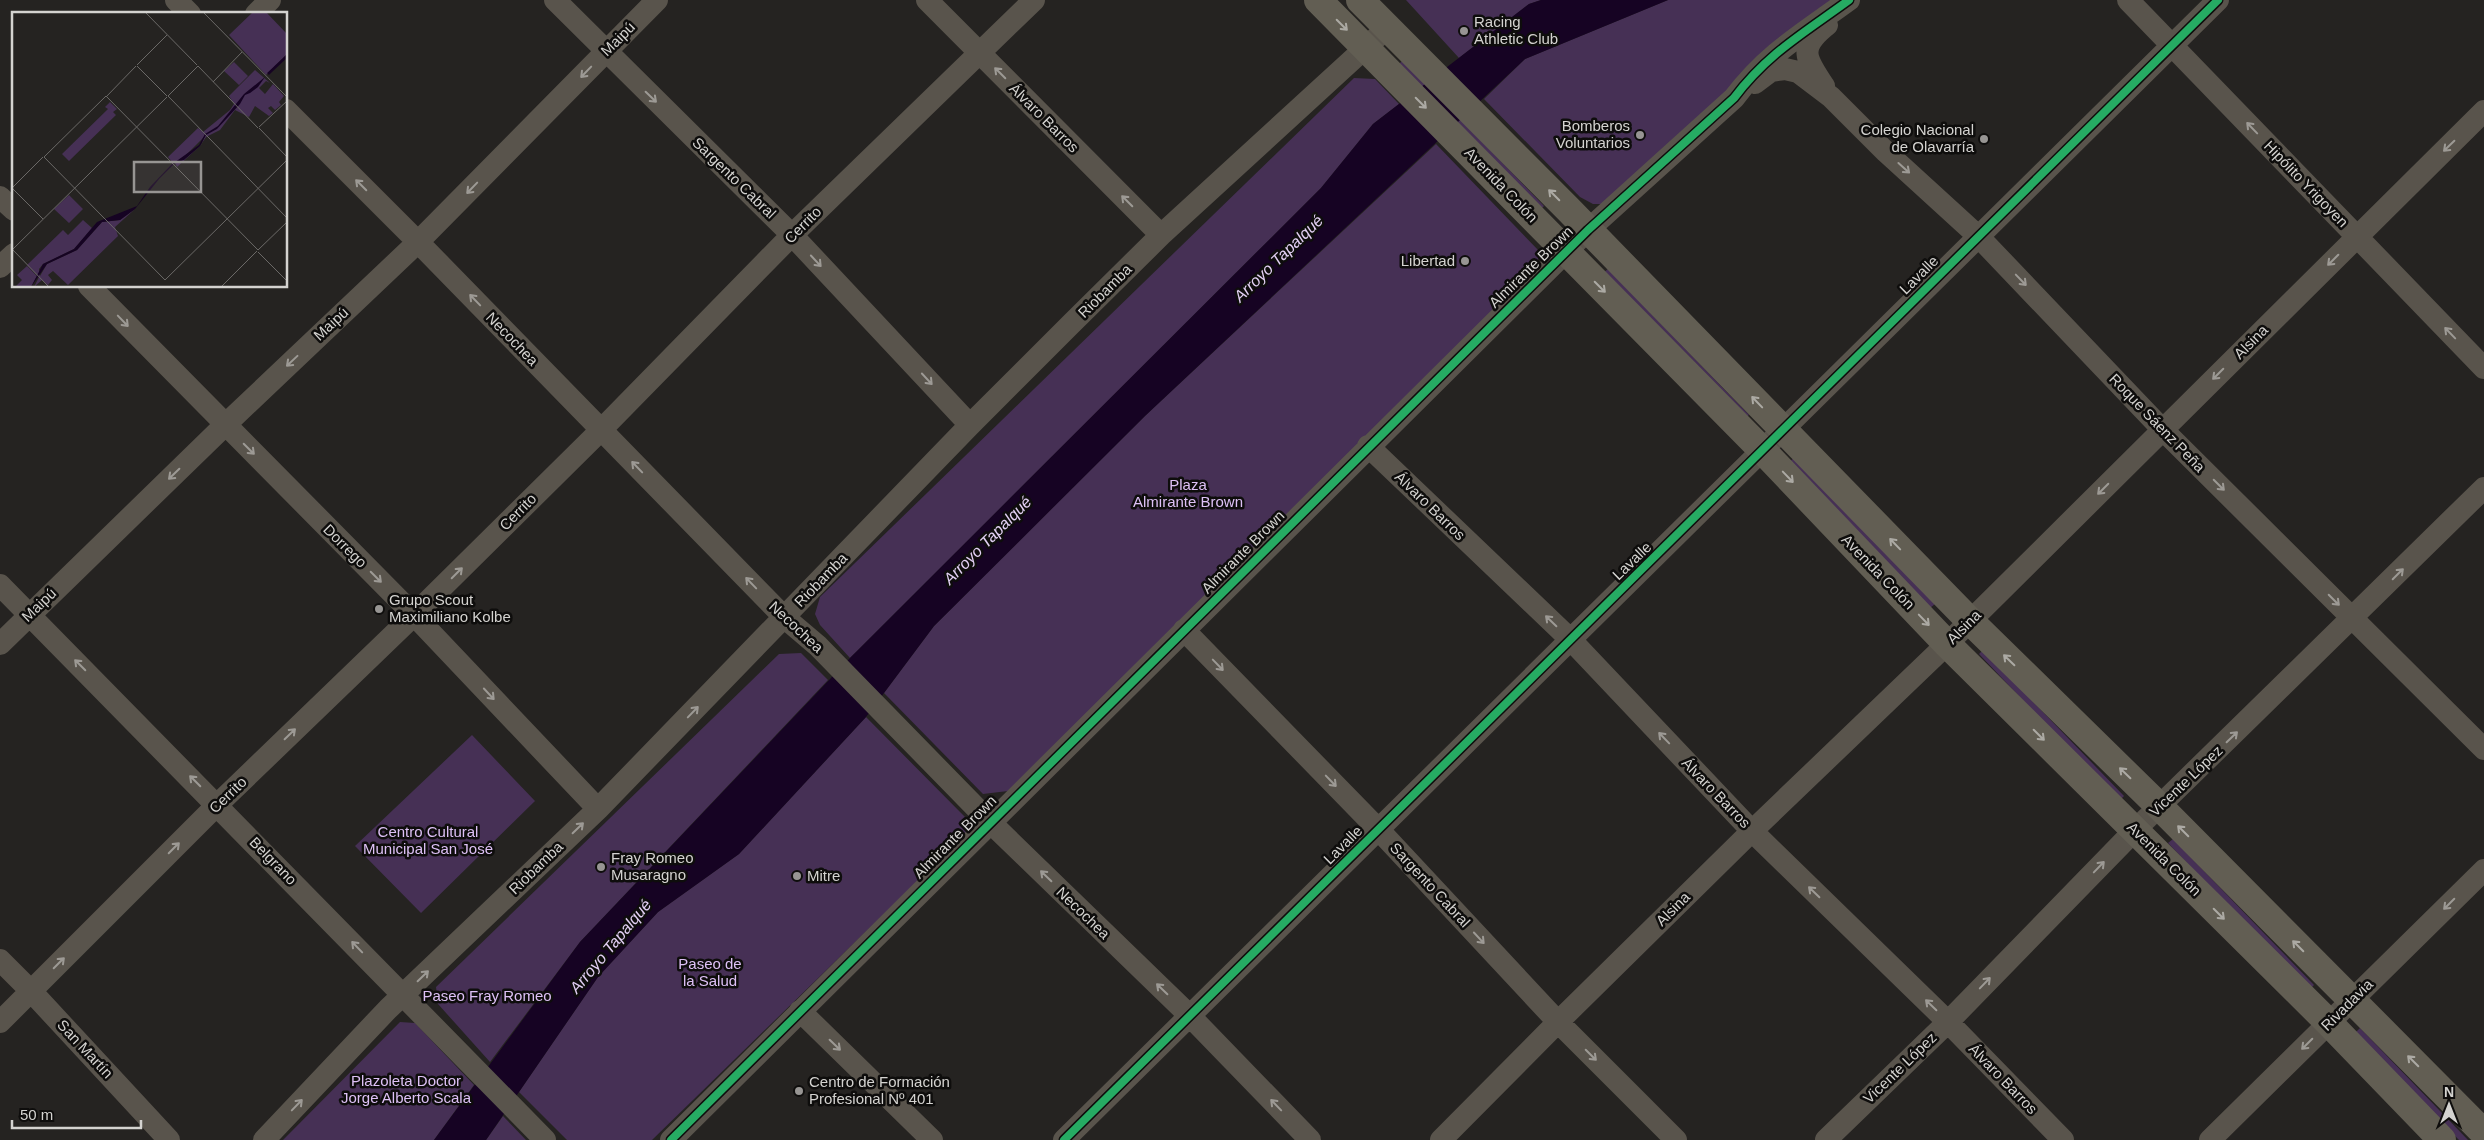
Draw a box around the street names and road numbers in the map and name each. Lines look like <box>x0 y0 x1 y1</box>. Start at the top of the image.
street label: Maipú <box>597 18 638 59</box>
street label: Álvaro Barros <box>1006 80 1082 156</box>
street label: Sargento Cabral <box>689 134 780 222</box>
street label: Hipólito Yrigoyen <box>2261 137 2352 230</box>
street label: Avenida Colón <box>1461 144 1541 226</box>
street label: Cerrito <box>781 203 825 247</box>
street label: Almirante Brown <box>1485 222 1576 311</box>
street label: Lavalle <box>1896 252 1941 297</box>
street label: Riobamba <box>1074 260 1135 321</box>
street label: Maipú <box>310 303 351 344</box>
street label: Necochea <box>483 308 542 369</box>
street label: Alsina <box>2230 321 2272 362</box>
street label: Roque Sáenz Peña <box>2106 370 2209 476</box>
street label: Álvaro Barros <box>1392 468 1469 543</box>
street label: Cerrito <box>496 490 540 534</box>
street label: Almirante Brown <box>1198 507 1288 597</box>
street label: Dorrego <box>320 520 371 571</box>
street label: Avenida Colón <box>1838 531 1918 613</box>
street label: Lavalle <box>1609 538 1655 583</box>
street label: Riobamba <box>791 549 851 610</box>
street label: Maipú <box>18 584 59 625</box>
street label: Necochea <box>766 597 827 656</box>
street label: Alsina <box>1943 606 1985 647</box>
street label: Vicente López <box>2146 742 2226 820</box>
street label: Álvaro Barros <box>1679 754 1754 831</box>
street label: Cerrito <box>206 773 250 816</box>
street label: Almirante Brown <box>910 792 1000 882</box>
street label: Avenida Colón <box>2124 818 2205 899</box>
street label: Lavalle <box>1320 822 1365 867</box>
street label: Belgrano <box>246 833 300 888</box>
street label: Riobamba <box>505 837 567 898</box>
street label: Sargento Cabral <box>1387 839 1474 930</box>
street label: Necochea <box>1053 883 1114 943</box>
street label: Alsina <box>1652 888 1694 929</box>
street label: Rivadavia <box>2317 975 2376 1034</box>
street label: San Martín <box>54 1016 117 1081</box>
street label: Vicente López <box>1860 1029 1940 1107</box>
street label: Álvaro Barros <box>1966 1040 2041 1117</box>

